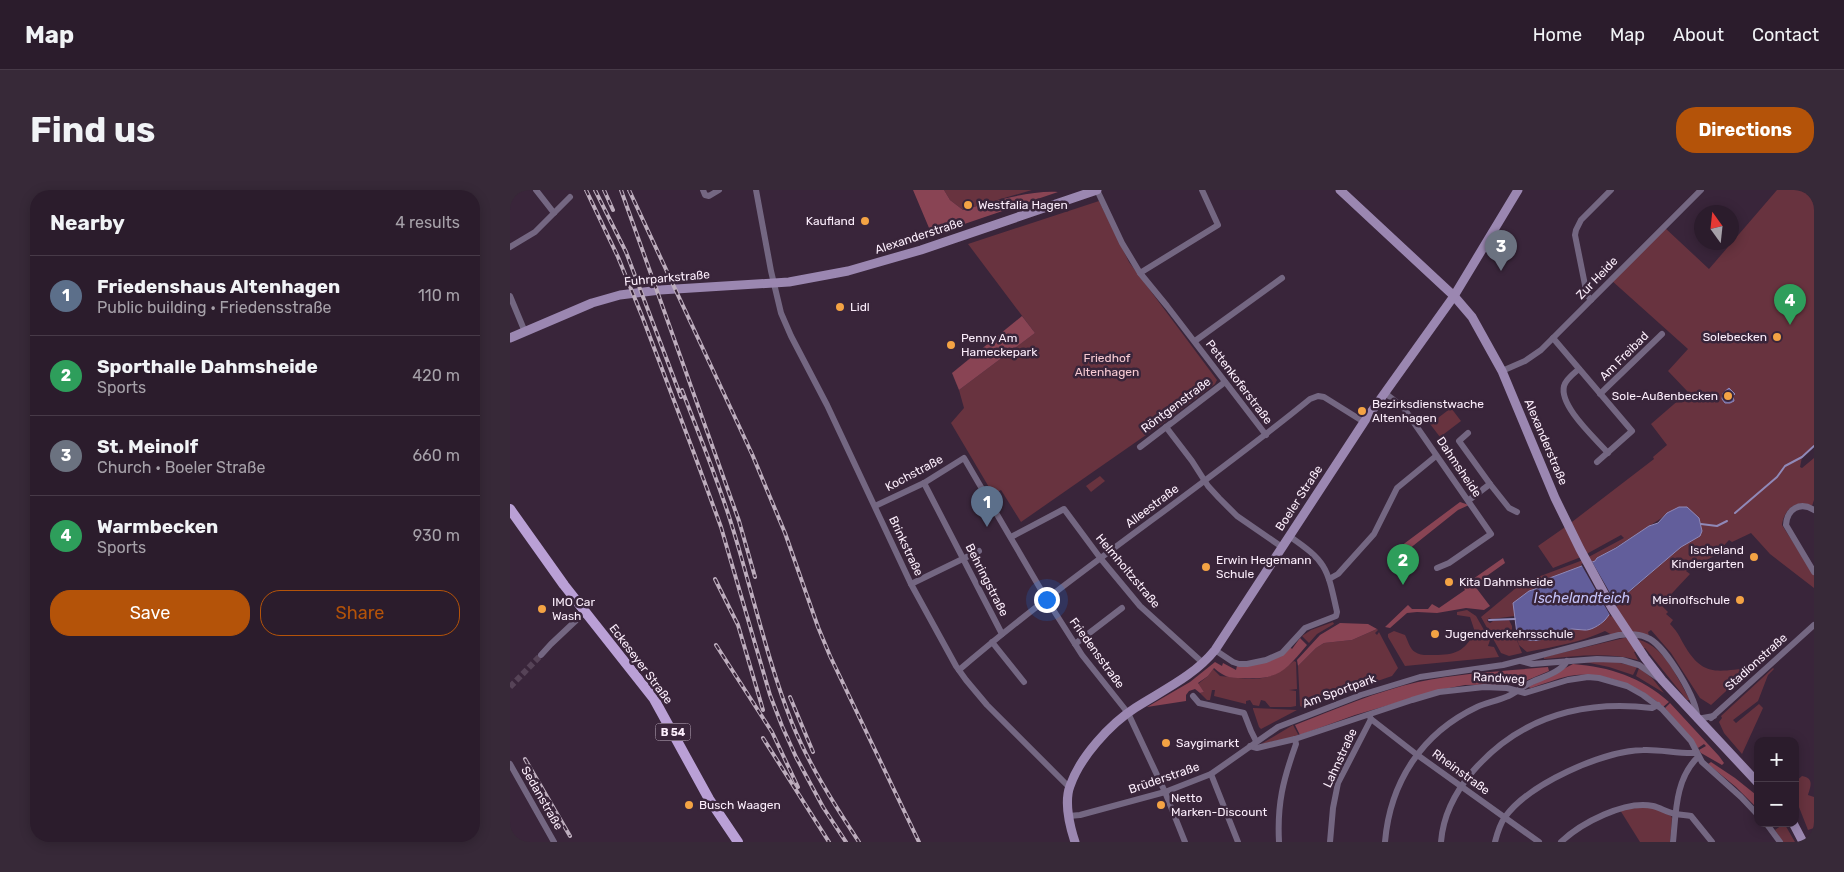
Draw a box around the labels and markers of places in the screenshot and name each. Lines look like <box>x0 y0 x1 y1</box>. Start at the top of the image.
place label: Westfalia Hagen <box>978 198 1068 212</box>
marker: Westfalia Hagen <box>962 199 974 211</box>
place label: Kaufland <box>806 214 855 228</box>
marker: Kaufland <box>859 215 871 227</box>
pin: 3 <box>1485 230 1517 271</box>
pin: 4 <box>1774 284 1806 325</box>
place label: Lidl <box>850 300 870 314</box>
marker: Lidl <box>834 301 846 313</box>
place label: Solebecken <box>1703 330 1767 344</box>
place label: Penny Am Hameckepark <box>961 331 1038 359</box>
marker: Solebecken <box>1771 331 1783 343</box>
marker: Penny Am Hameckepark <box>945 339 957 351</box>
place label: Sole-Außenbecken <box>1612 389 1718 403</box>
marker: Sole-Außenbecken <box>1722 390 1734 402</box>
place label: Bezirksdienstwache Altenhagen <box>1372 397 1484 425</box>
marker: Bezirksdienstwache Altenhagen <box>1356 405 1368 417</box>
pin: 1 <box>971 486 1003 527</box>
place label: Ischeland Kindergarten <box>1671 543 1744 571</box>
pin: 2 <box>1387 544 1419 585</box>
marker: Ischeland Kindergarten <box>1748 551 1760 563</box>
place label: Erwin Hegemann Schule <box>1216 553 1312 581</box>
marker: Erwin Hegemann Schule <box>1200 561 1212 573</box>
place label: Kita Dahmsheide <box>1459 575 1553 589</box>
marker: Kita Dahmsheide <box>1443 576 1455 588</box>
place label: Meinolfschule <box>1652 593 1730 607</box>
marker: Meinolfschule <box>1734 594 1746 606</box>
place label: IMO Car Wash <box>552 595 595 623</box>
marker: IMO Car Wash <box>536 603 548 615</box>
place label: Jugendverkehrsschule <box>1445 627 1574 641</box>
marker: Jugendverkehrsschule <box>1429 628 1441 640</box>
place label: Saygimarkt <box>1176 736 1239 750</box>
marker: Saygimarkt <box>1160 737 1172 749</box>
place label: Netto Marken-Discount <box>1171 791 1268 819</box>
place label: Busch Waagen <box>699 798 781 812</box>
marker: Busch Waagen <box>683 799 695 811</box>
marker: Netto Marken-Discount <box>1155 799 1167 811</box>

